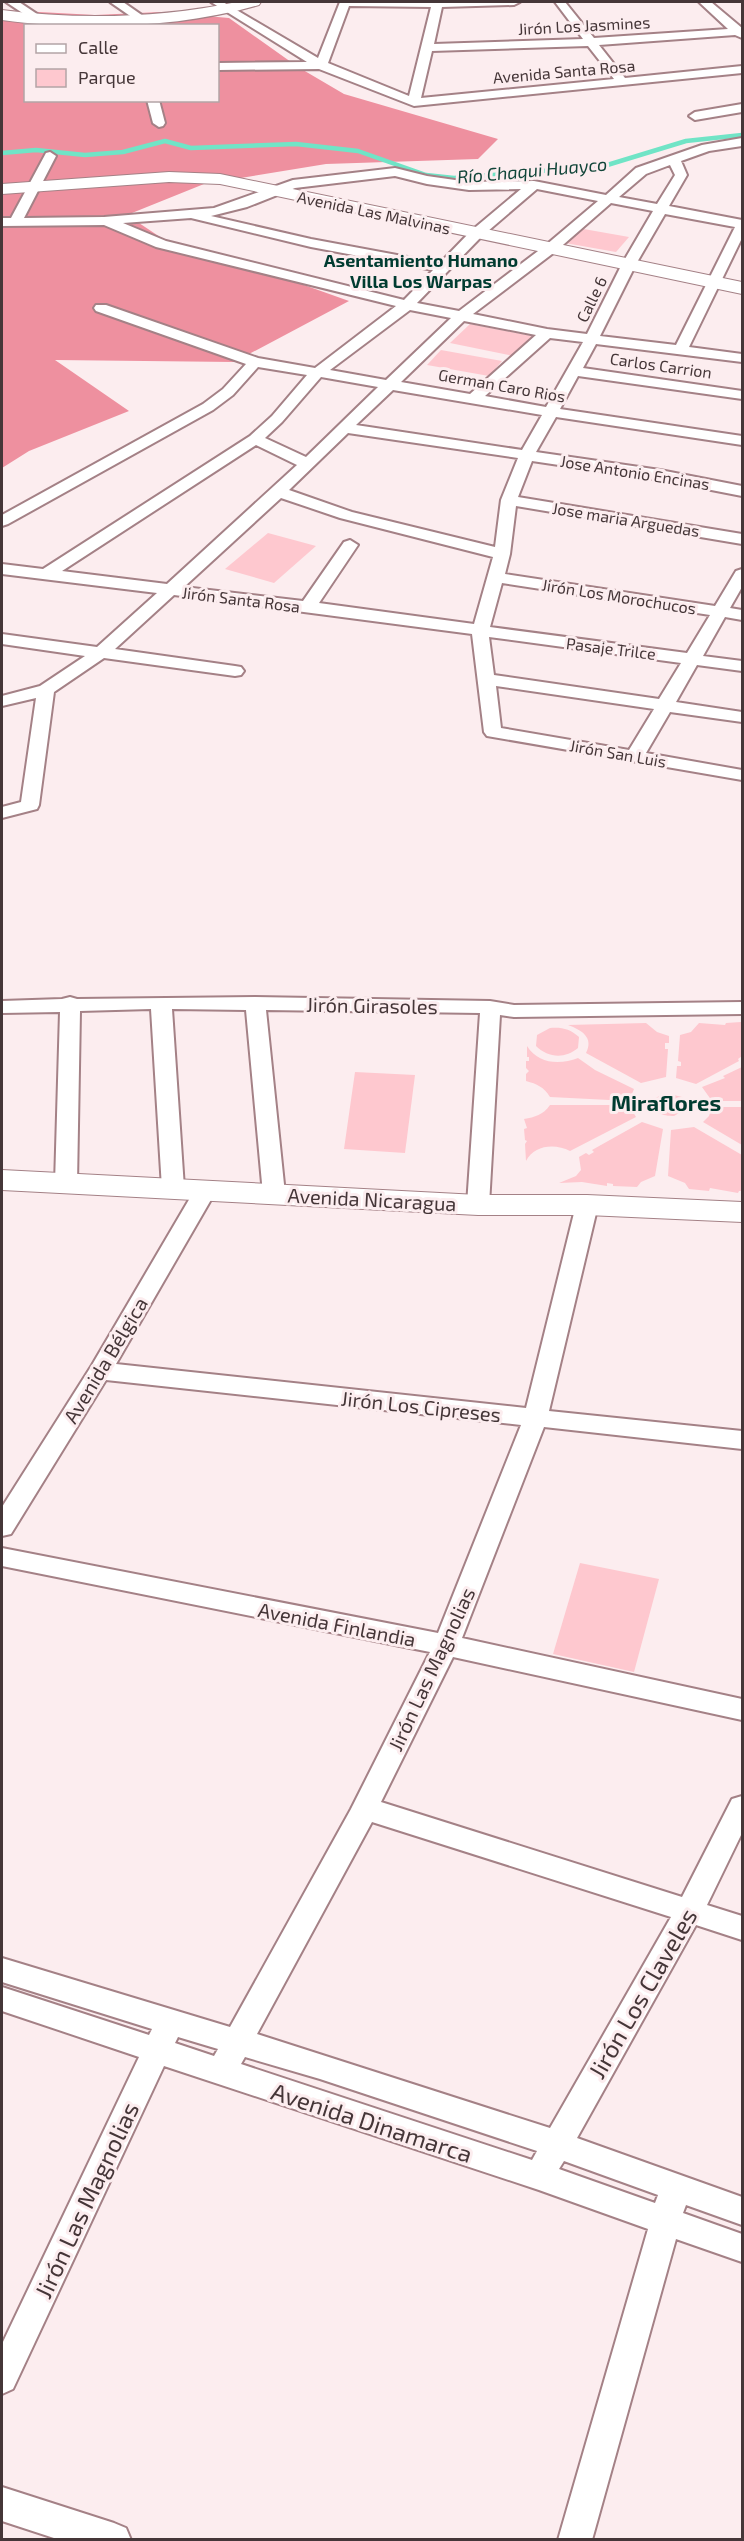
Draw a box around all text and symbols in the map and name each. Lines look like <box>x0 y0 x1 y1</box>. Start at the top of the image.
street label: Jirón Los Jasmines <box>517 12 651 38</box>
legend <box>24 24 219 102</box>
text: Calle <box>78 36 119 58</box>
street label: Avenida Santa Rosa <box>492 55 636 87</box>
text: Parque <box>78 66 136 88</box>
water label: Río Chaqui Huayco <box>456 152 608 188</box>
street label: Avenida Las Malvinas <box>296 186 452 238</box>
district label: Asentamiento Humano Villa Los Warpas <box>324 249 518 292</box>
street label: Calle 6 <box>572 273 610 325</box>
street label: Carlos Carrion <box>609 348 713 382</box>
street label: German Caro Rios <box>437 364 567 406</box>
street label: Jose Antonio Encinas <box>559 451 711 493</box>
street label: Jose maria Arguedas <box>551 498 701 540</box>
street label: Jirón Los Morochucos <box>540 574 698 618</box>
street label: Jirón Santa Rosa <box>181 582 301 616</box>
street label: Pasaje Trilce <box>565 633 657 664</box>
street label: Jirón San Luis <box>568 735 668 771</box>
street label: Jirón Girasoles <box>306 992 438 1018</box>
district label: Miraflores <box>611 1089 721 1115</box>
street label: Avenida Nicaragua <box>287 1183 457 1215</box>
street label: Avenida Bélgica <box>58 1293 152 1427</box>
street label: Jirón Los Cipreses <box>340 1386 502 1426</box>
street label: Jirón Las Magnolias <box>383 1583 479 1755</box>
street label: Avenida Finlandia <box>256 1597 418 1651</box>
street label: Jirón Los Claveles <box>582 1903 702 2083</box>
street label: Avenida Dinamarca <box>268 2076 476 2168</box>
street label: Jirón Las Magnolias <box>28 2097 144 2303</box>

